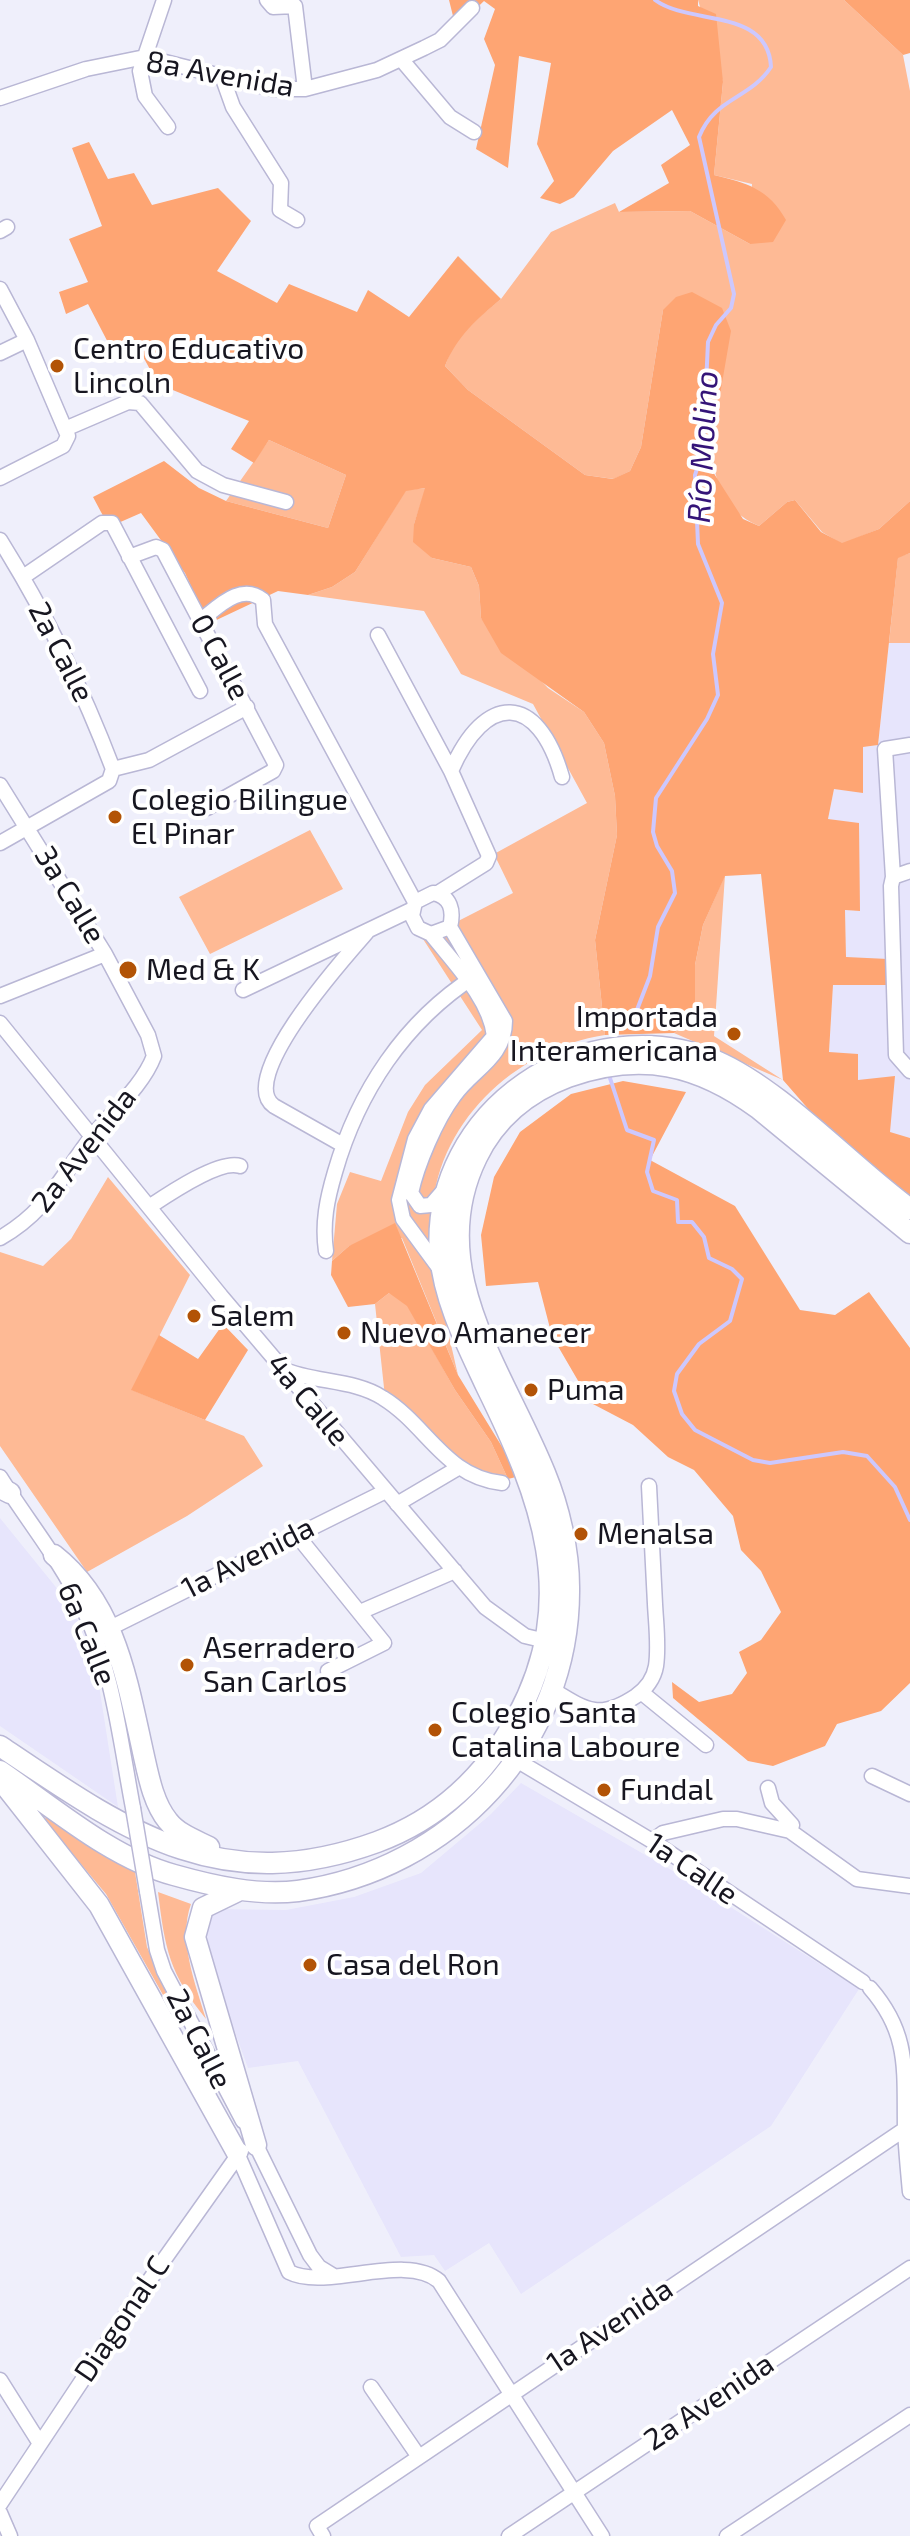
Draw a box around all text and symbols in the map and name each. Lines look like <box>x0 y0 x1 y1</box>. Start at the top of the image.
street label: 8a Avenida <box>143 43 297 105</box>
place label: Centro Educativo Lincoln <box>73 331 304 402</box>
marker: Centro Educativo Lincoln <box>48 357 66 375</box>
water label: Río Molino <box>680 370 726 524</box>
street label: 2a Calle <box>21 596 101 708</box>
street label: 0 Calle <box>182 608 258 706</box>
place label: Colegio Bilingue El Pinar <box>131 782 348 852</box>
marker: Colegio Bilingue El Pinar <box>106 808 124 826</box>
street label: 3a Calle <box>27 840 113 950</box>
place label: Med & K <box>146 952 260 988</box>
marker: Med & K <box>117 959 139 981</box>
place label: Importada Interamericana <box>510 999 718 1070</box>
marker: Importada Interamericana <box>725 1025 743 1043</box>
street label: 2a Avenida <box>24 1080 144 1220</box>
place label: Salem <box>210 1298 295 1334</box>
marker: Salem <box>185 1307 203 1325</box>
place label: Nuevo Amanecer <box>360 1315 591 1351</box>
marker: Nuevo Amanecer <box>335 1324 353 1342</box>
street label: 4a Calle <box>259 1347 357 1453</box>
place label: Puma <box>547 1372 625 1408</box>
marker: Puma <box>522 1381 540 1399</box>
street label: 1a Avenida <box>176 1509 320 1607</box>
place label: Menalsa <box>597 1516 714 1552</box>
marker: Menalsa <box>572 1525 590 1543</box>
street label: 6a Calle <box>50 1577 124 1691</box>
place label: Aserradero San Carlos <box>203 1630 356 1700</box>
marker: Aserradero San Carlos <box>178 1656 196 1674</box>
place label: Colegio Santa Catalina Laboure <box>451 1695 680 1766</box>
marker: Colegio Santa Catalina Laboure <box>426 1721 444 1739</box>
place label: Fundal <box>620 1772 713 1808</box>
marker: Fundal <box>595 1781 613 1799</box>
street label: 1a Calle <box>639 1825 745 1913</box>
place label: Casa del Ron <box>326 1947 500 1983</box>
marker: Casa del Ron <box>301 1956 319 1974</box>
street label: 2a Calle <box>159 1983 239 2095</box>
street label: Diagonal C <box>67 2249 177 2389</box>
street label: 1a Avenida <box>540 2271 680 2381</box>
street label: 2a Avenida <box>637 2346 781 2458</box>

